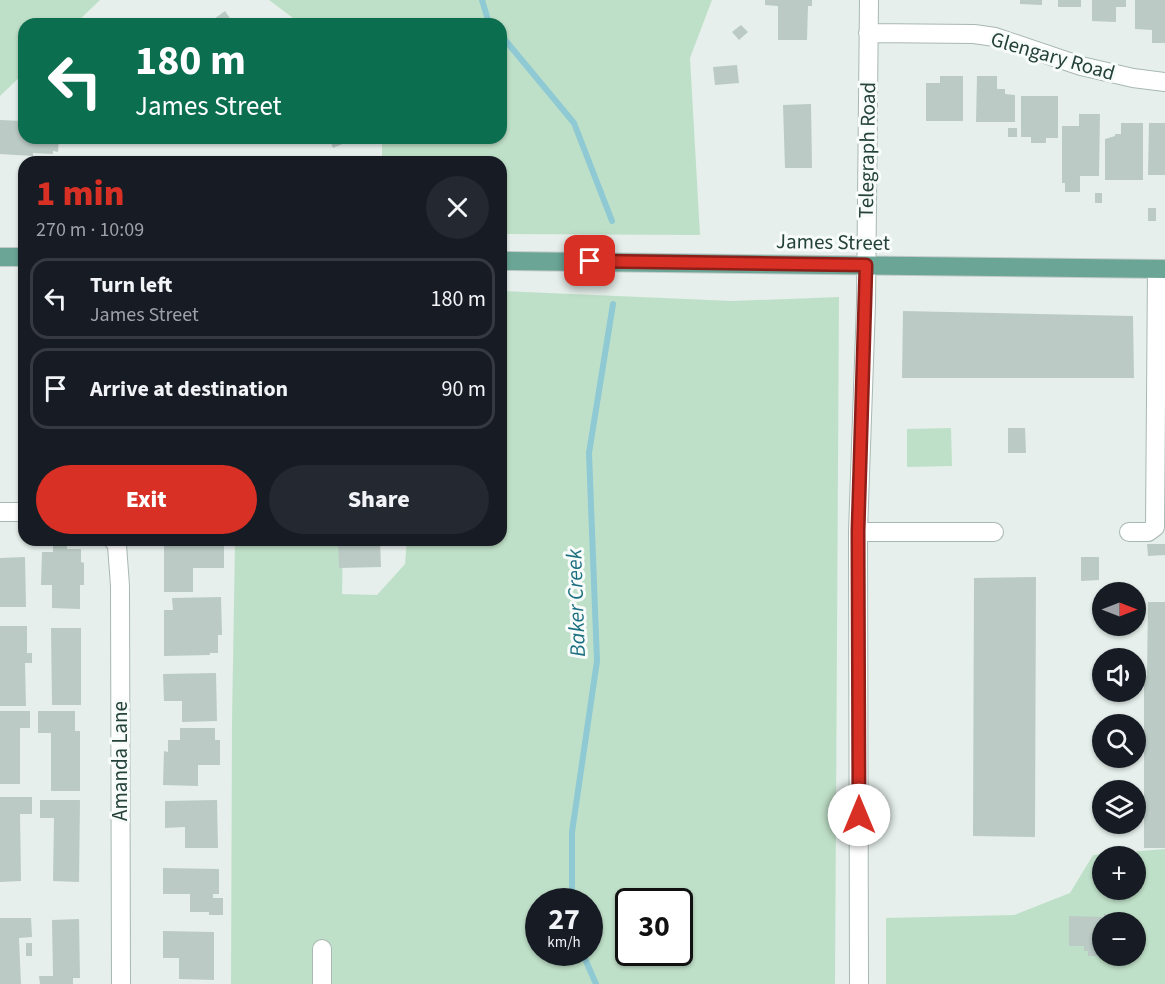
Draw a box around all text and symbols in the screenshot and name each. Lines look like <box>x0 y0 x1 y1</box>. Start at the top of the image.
street label: Glengary Road <box>987 24 1119 88</box>
text: 180 m <box>135 31 246 91</box>
icon: left <box>36 42 114 120</box>
street label: Telegraph Road <box>851 82 883 218</box>
text: James Street <box>135 87 282 126</box>
text: 1 min <box>36 168 124 219</box>
button: close <box>426 176 489 239</box>
text: 270 m · 10:09 <box>36 216 144 244</box>
street label: James Street <box>776 226 890 258</box>
pin <box>564 235 615 286</box>
icon: arrive <box>573 244 606 277</box>
text: Turn left <box>90 269 172 301</box>
icon: left <box>39 282 72 315</box>
text: 180 m <box>431 283 486 315</box>
text: James Street <box>90 301 199 329</box>
icon: arrive <box>39 372 72 405</box>
text: Arrive at destination <box>90 373 288 405</box>
text: 90 m <box>441 373 486 405</box>
button: Exit <box>36 465 257 534</box>
button: Share <box>269 465 489 534</box>
water label: Baker Creek <box>558 548 594 657</box>
north arrow <box>1092 582 1146 636</box>
map controls <box>1092 582 1146 966</box>
button: sound <box>1092 648 1146 702</box>
street label: Amanda Lane <box>105 701 135 821</box>
button: search <box>1092 714 1146 768</box>
button: layers <box>1092 780 1146 834</box>
position arrow <box>827 783 891 847</box>
button: + <box>1092 846 1146 900</box>
speed limit sign: 30 <box>615 888 693 966</box>
text: 27 <box>548 898 580 941</box>
button: − <box>1092 912 1146 966</box>
text: km/h <box>547 932 581 953</box>

